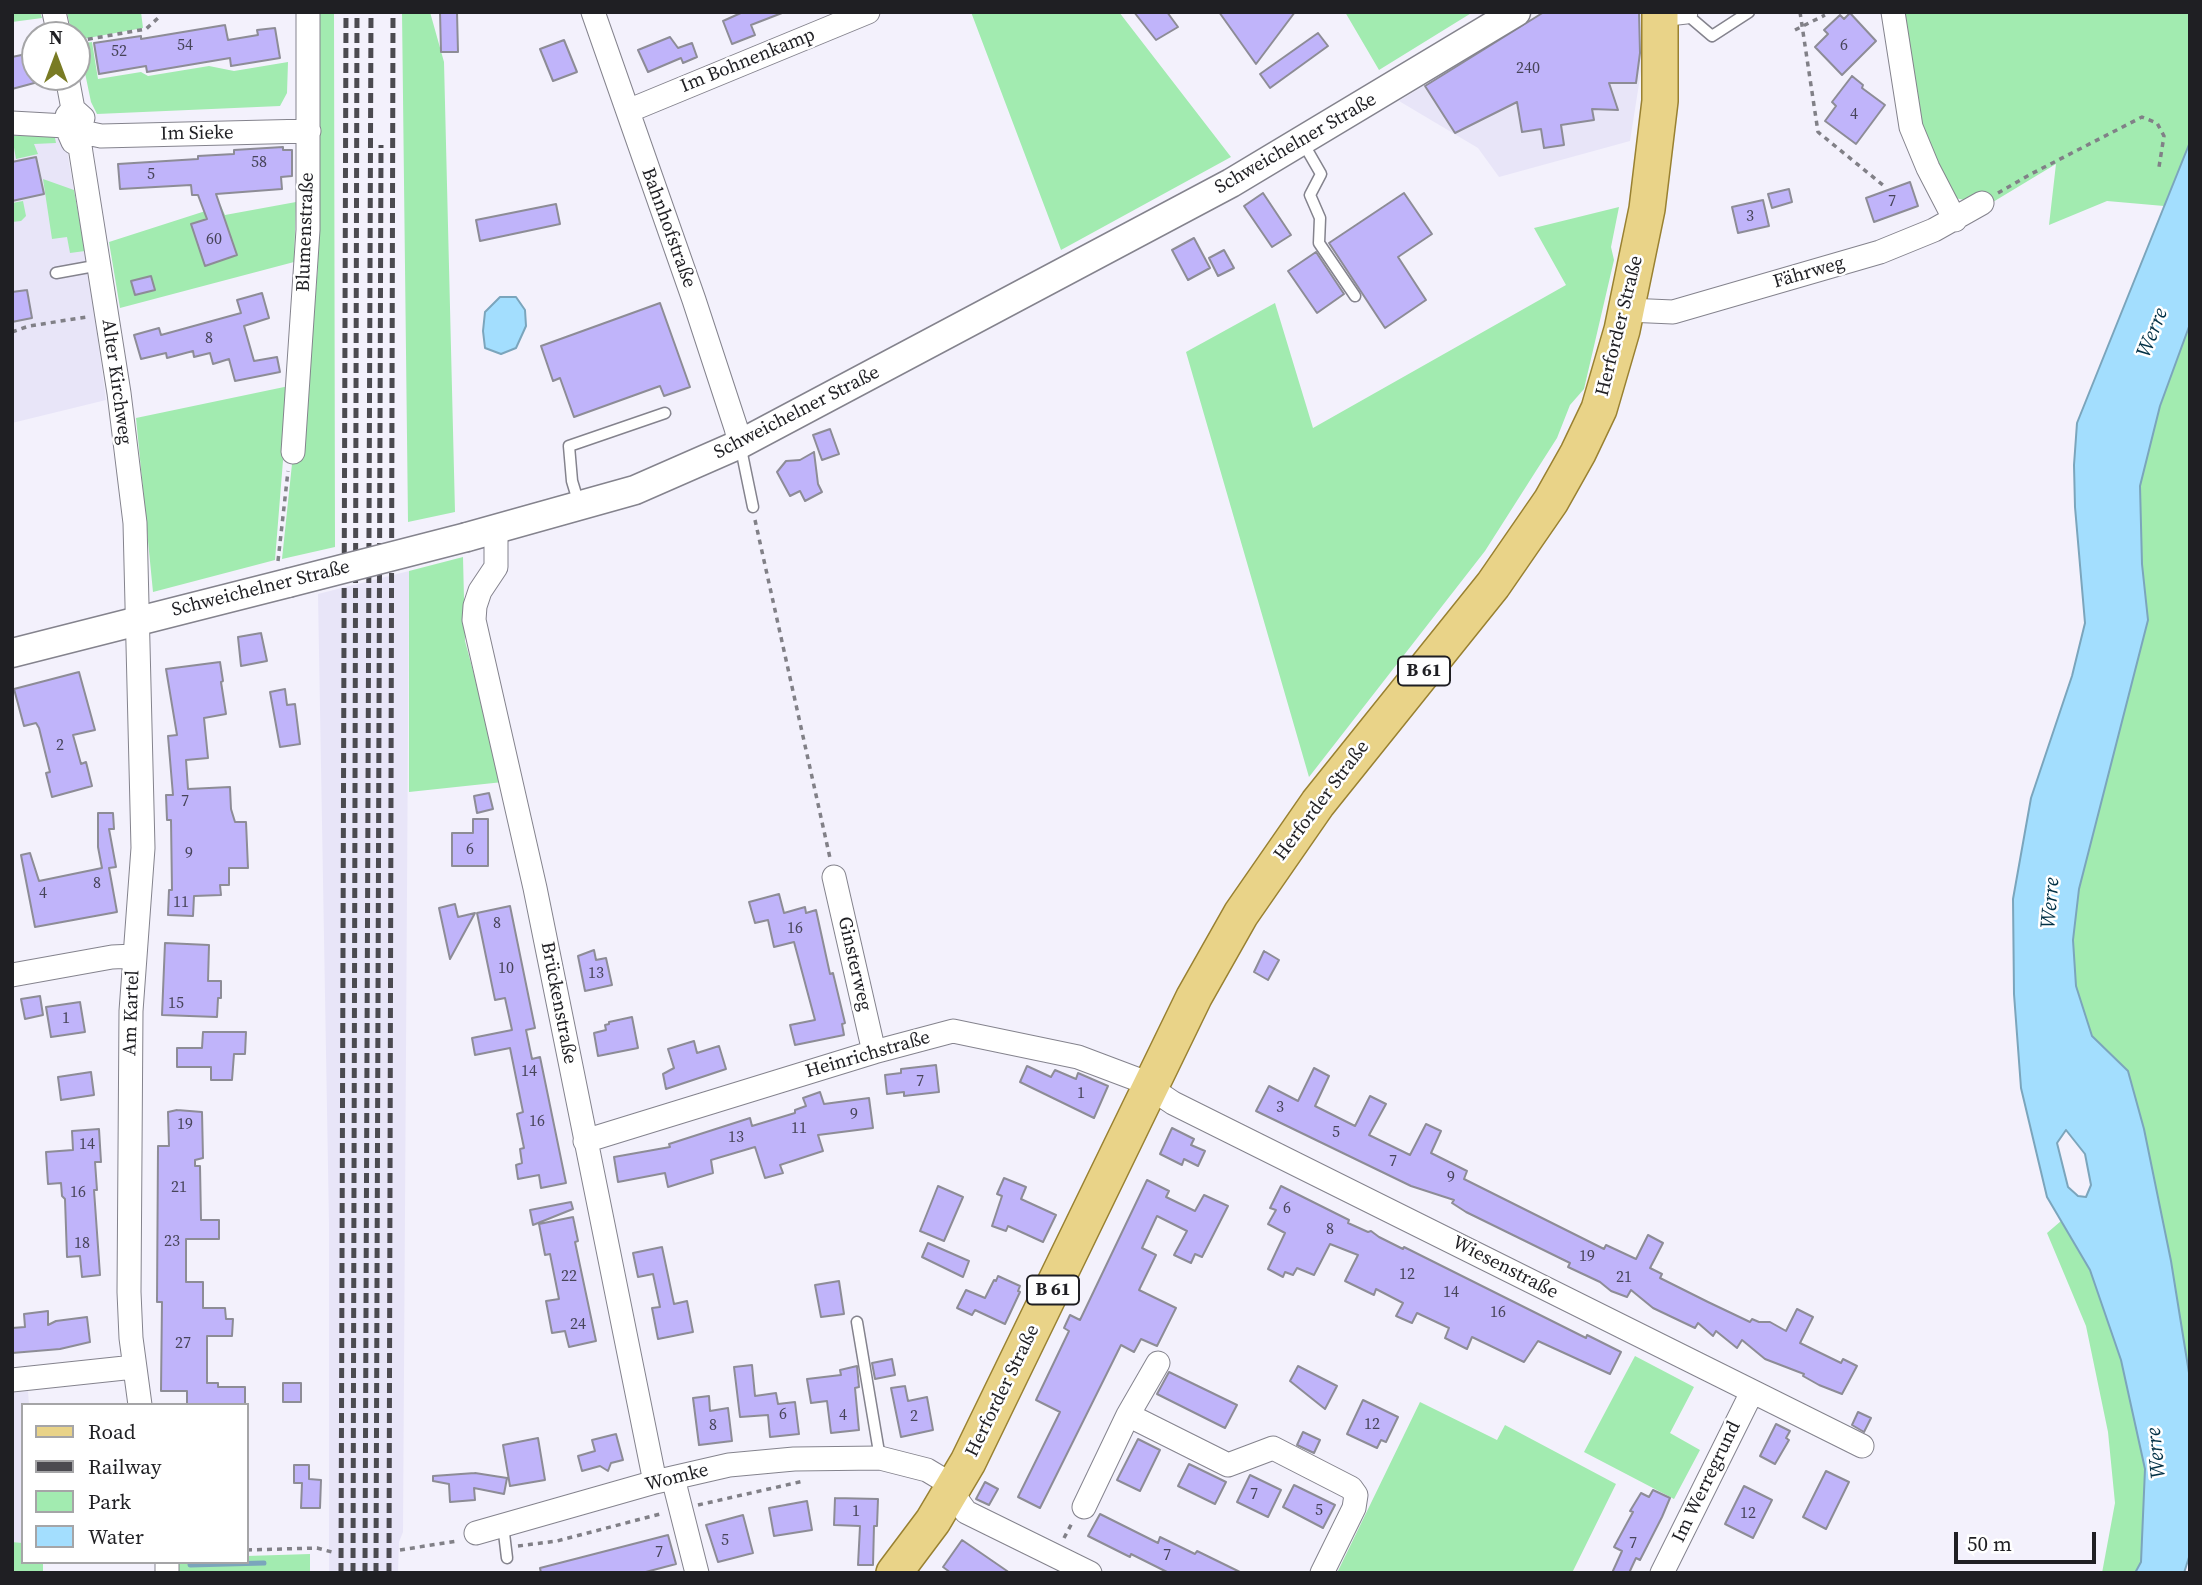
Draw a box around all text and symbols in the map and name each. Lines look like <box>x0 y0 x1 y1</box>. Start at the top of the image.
north arrow <box>21 21 91 91</box>
text: N <box>49 24 63 50</box>
street label: Im Bohnenkamp <box>678 24 818 98</box>
house number: 54 <box>177 36 193 56</box>
house number: 6 <box>1840 36 1848 56</box>
house number: 52 <box>111 42 127 62</box>
house number: 240 <box>1516 59 1540 79</box>
street label: Schweichelner Straße <box>1211 88 1381 200</box>
house number: 4 <box>1850 105 1858 125</box>
street label: Im Sieke <box>160 122 234 146</box>
house number: 58 <box>251 153 267 173</box>
house number: 5 <box>147 165 155 185</box>
street label: Bahnhofstraße <box>636 165 700 291</box>
street label: Blumenstraße <box>293 172 319 292</box>
house number: 7 <box>1888 192 1896 212</box>
house number: 3 <box>1746 207 1754 227</box>
house number: 60 <box>206 230 222 250</box>
street label: Fährweg <box>1771 252 1847 294</box>
street label: Herforder Straße <box>1592 253 1648 399</box>
water label: Werre <box>2132 305 2174 361</box>
street label: Alter Kirchweg <box>96 318 136 446</box>
house number: 8 <box>205 329 213 349</box>
street label: Schweichelner Straße <box>710 361 884 465</box>
street label: Schweichelner Straße <box>170 556 352 622</box>
road number: B 61 <box>1398 656 1450 686</box>
house number: 2 <box>56 736 64 756</box>
street label: Herforder Straße <box>1270 737 1374 865</box>
house number: 7 <box>181 792 189 812</box>
house number: 6 <box>466 840 474 860</box>
house number: 9 <box>185 844 193 864</box>
house number: 8 <box>93 874 101 894</box>
water label: Werre <box>2036 876 2066 930</box>
house number: 4 <box>39 884 47 904</box>
house number: 11 <box>173 893 189 913</box>
house number: 8 <box>493 914 501 934</box>
street label: Ginsterweg <box>832 915 876 1013</box>
house number: 16 <box>787 919 803 939</box>
street label: Brückenstraße <box>535 940 581 1066</box>
house number: 10 <box>498 959 514 979</box>
house number: 13 <box>588 964 604 984</box>
street label: Am Kartel <box>119 970 145 1056</box>
house number: 15 <box>168 994 184 1014</box>
house number: 1 <box>62 1009 70 1029</box>
street label: Heinrichstraße <box>803 1026 933 1084</box>
house number: 14 <box>521 1062 537 1082</box>
house number: 7 <box>916 1072 924 1092</box>
house number: 1 <box>1077 1084 1085 1104</box>
house number: 3 <box>1276 1098 1284 1118</box>
house number: 9 <box>850 1105 858 1125</box>
house number: 16 <box>529 1112 545 1132</box>
house number: 19 <box>177 1115 193 1135</box>
house number: 11 <box>791 1119 807 1139</box>
house number: 5 <box>1332 1123 1340 1143</box>
house number: 13 <box>728 1128 744 1148</box>
house number: 14 <box>79 1135 95 1155</box>
house number: 7 <box>1389 1152 1397 1172</box>
house number: 9 <box>1447 1168 1455 1188</box>
house number: 21 <box>171 1178 187 1198</box>
house number: 16 <box>70 1183 86 1203</box>
house number: 6 <box>1283 1199 1291 1219</box>
house number: 8 <box>1326 1220 1334 1240</box>
house number: 23 <box>164 1232 180 1252</box>
street label: Wiesenstraße <box>1448 1232 1562 1304</box>
house number: 18 <box>74 1234 90 1254</box>
house number: 19 <box>1579 1247 1595 1267</box>
house number: 12 <box>1399 1265 1415 1285</box>
house number: 22 <box>561 1267 577 1287</box>
house number: 21 <box>1616 1268 1632 1288</box>
road number: B 61 <box>1027 1275 1079 1304</box>
house number: 14 <box>1443 1283 1459 1303</box>
house number: 16 <box>1490 1303 1506 1323</box>
house number: 24 <box>570 1315 586 1335</box>
street label: Herforder Straße <box>961 1321 1045 1461</box>
house number: 27 <box>175 1334 191 1354</box>
legend <box>21 1403 248 1564</box>
house number: 6 <box>779 1405 787 1425</box>
house number: 4 <box>839 1406 847 1426</box>
house number: 2 <box>910 1407 918 1427</box>
house number: 12 <box>1364 1415 1380 1435</box>
house number: 8 <box>709 1416 717 1436</box>
text: Road <box>88 1417 136 1446</box>
street label: Im Werregrund <box>1668 1418 1746 1546</box>
water label: Werre <box>2142 1426 2172 1480</box>
text: Railway <box>88 1452 162 1481</box>
street label: Womke <box>643 1459 711 1497</box>
house number: 7 <box>1250 1485 1258 1505</box>
text: Park <box>88 1487 131 1516</box>
house number: 5 <box>1315 1501 1323 1521</box>
house number: 1 <box>852 1502 860 1522</box>
house number: 12 <box>1740 1504 1756 1524</box>
scale bar <box>1957 1518 2099 1562</box>
text: Water <box>88 1522 144 1551</box>
text: 50 m <box>1967 1529 2012 1558</box>
house number: 5 <box>721 1531 729 1551</box>
house number: 7 <box>1629 1534 1637 1554</box>
house number: 7 <box>655 1543 663 1563</box>
house number: 7 <box>1163 1546 1171 1566</box>

